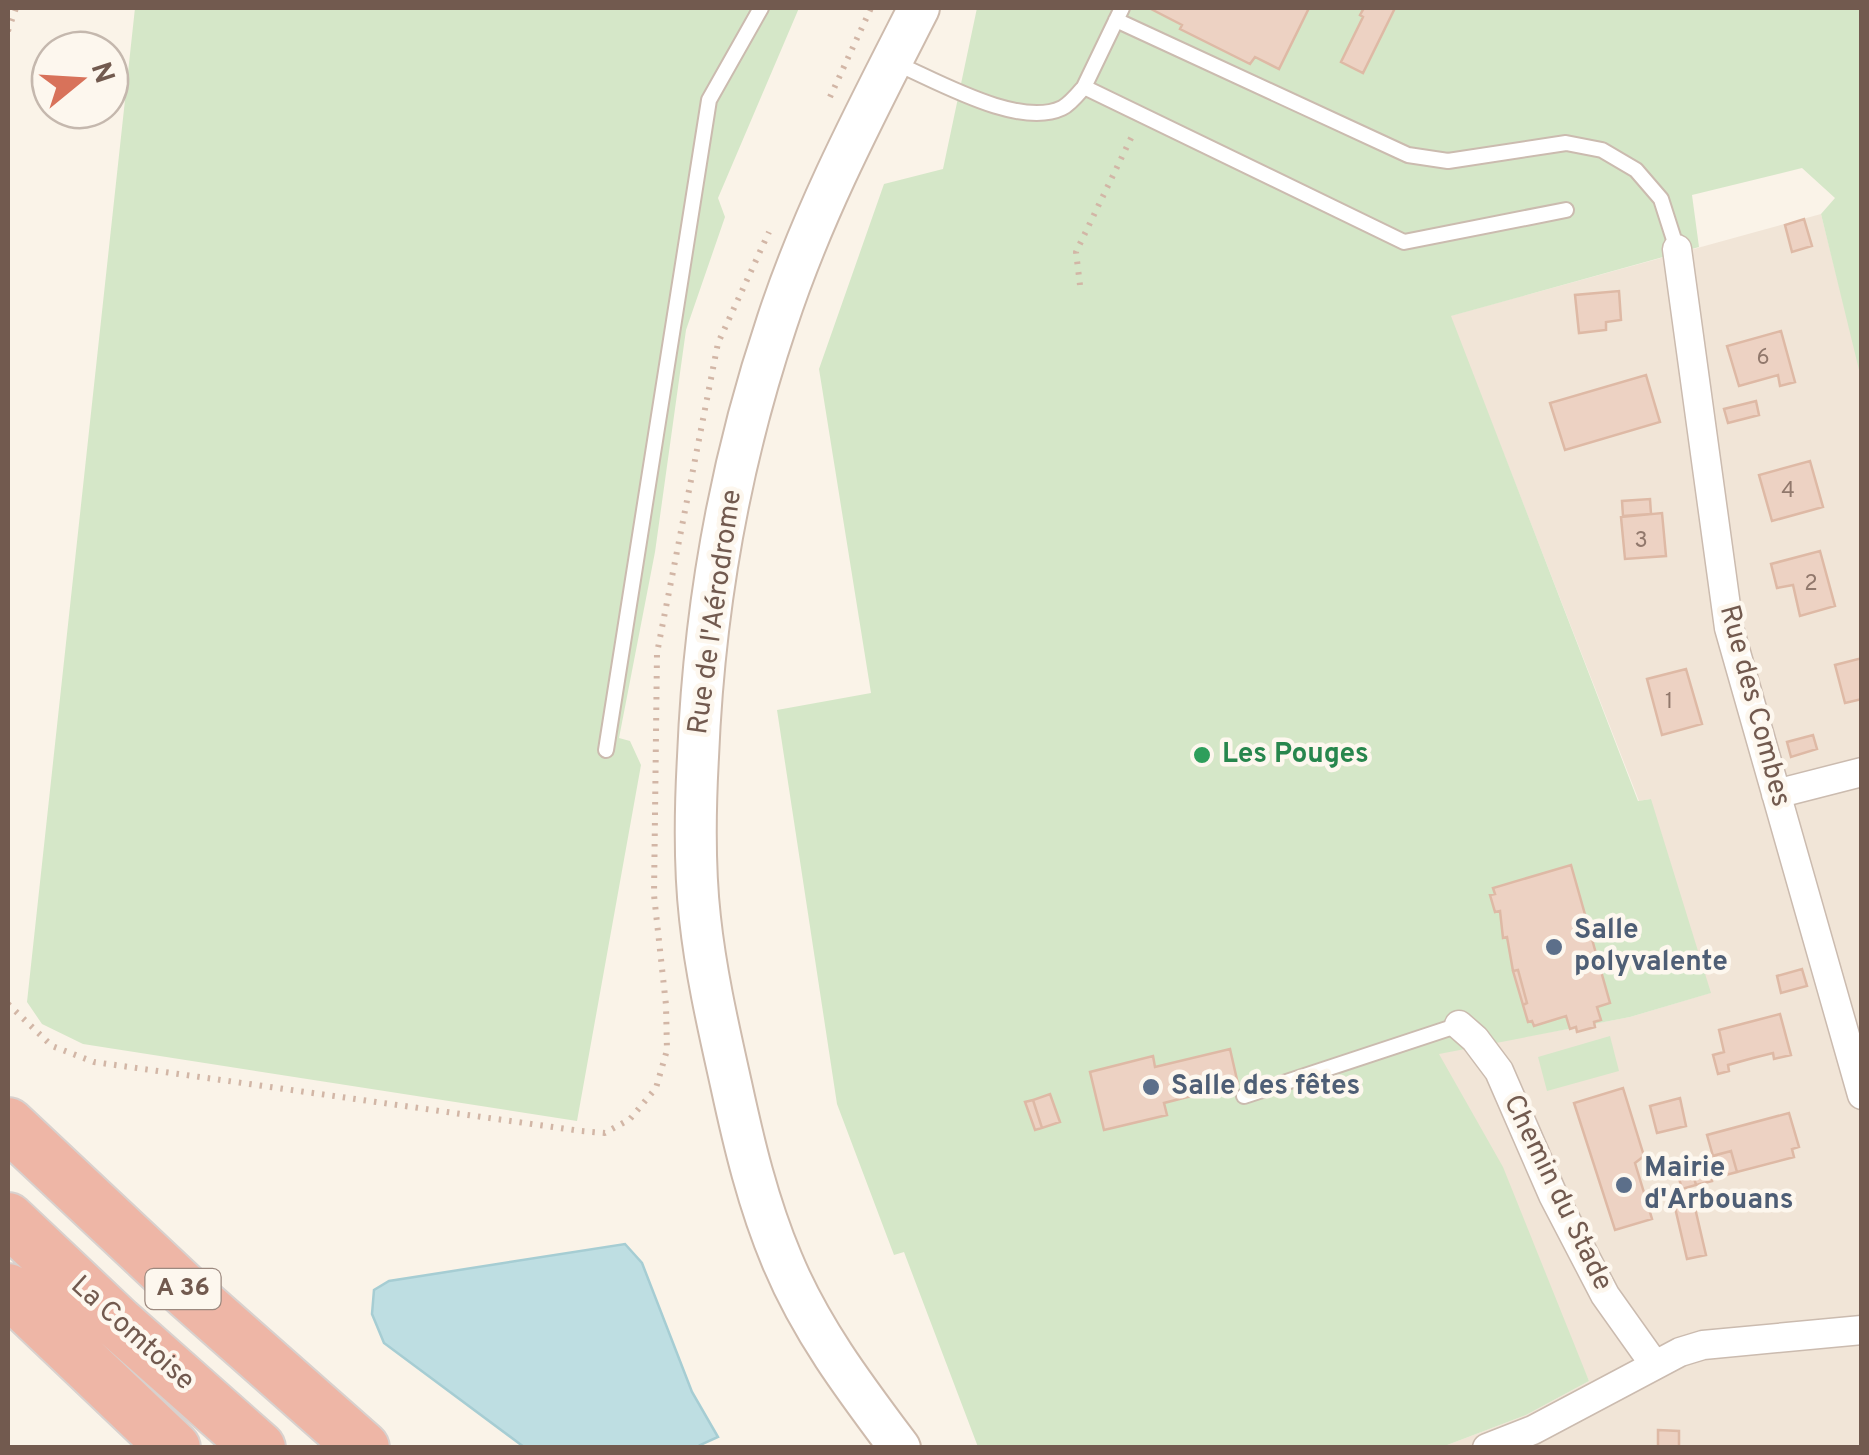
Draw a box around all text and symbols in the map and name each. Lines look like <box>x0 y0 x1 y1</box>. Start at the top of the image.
north arrow <box>30 30 130 130</box>
text: N <box>81 58 121 88</box>
house number: 6 <box>1756 345 1770 372</box>
house number: 4 <box>1781 478 1795 505</box>
street label: Rue de l'Aérodrome <box>681 487 751 737</box>
house number: 3 <box>1634 528 1648 555</box>
house number: 2 <box>1804 571 1818 598</box>
street label: Rue des Combes <box>1710 601 1798 811</box>
house number: 1 <box>1665 689 1673 716</box>
place label: Les Pouges <box>1222 737 1369 773</box>
marker: Les Pouges <box>1191 744 1213 766</box>
place label: Salle polyvalente <box>1574 913 1728 981</box>
marker: Salle polyvalente <box>1543 936 1565 958</box>
place label: Salle des fêtes <box>1171 1069 1360 1105</box>
marker: Salle des fêtes <box>1140 1076 1162 1098</box>
street label: Chemin du Stade <box>1494 1089 1620 1297</box>
place label: Mairie d'Arbouans <box>1644 1151 1794 1219</box>
marker: Mairie d'Arbouans <box>1613 1174 1635 1196</box>
street label: La Comtoise <box>62 1269 202 1399</box>
road number: A 36 <box>146 1269 220 1309</box>

